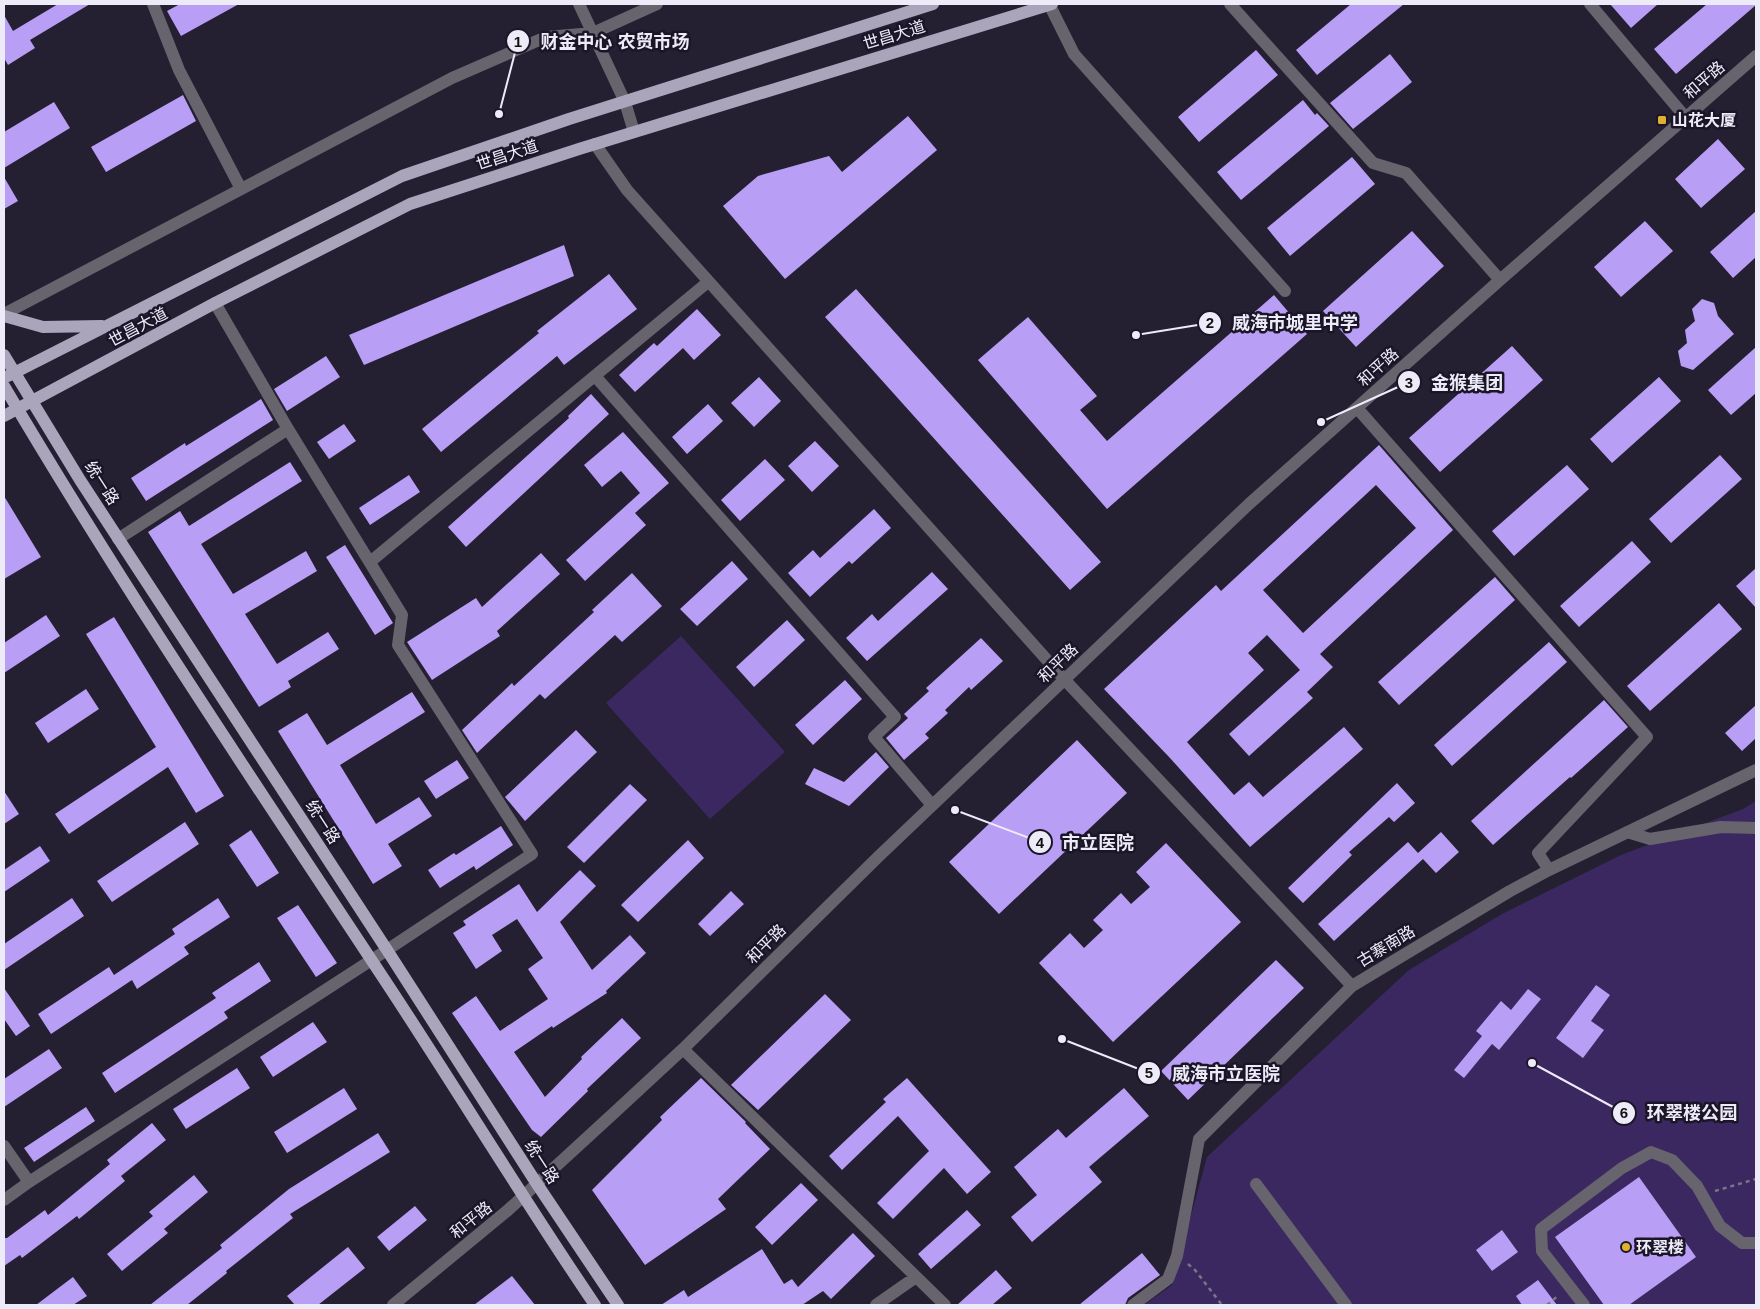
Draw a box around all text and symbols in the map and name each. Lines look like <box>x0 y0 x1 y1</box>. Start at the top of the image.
street label: 世昌大道 <box>861 18 927 52</box>
callout: 财金中心 农贸市场 <box>505 25 699 58</box>
text: 财金中心 农贸市场 <box>540 32 690 52</box>
text: 1 <box>514 33 522 50</box>
street label: 和平路 <box>1680 58 1728 102</box>
place label: 山花大厦 <box>1672 112 1736 129</box>
marker: 山花大厦 <box>1656 114 1668 126</box>
street label: 世昌大道 <box>474 137 540 173</box>
street label: 世昌大道 <box>106 304 170 350</box>
callout: 威海市城里中学 <box>1197 306 1368 339</box>
text: 威海市城里中学 <box>1232 313 1358 333</box>
text: 2 <box>1206 314 1214 331</box>
street label: 和平路 <box>1354 345 1402 389</box>
callout: 金猴集团 <box>1396 366 1513 399</box>
text: 金猴集团 <box>1431 373 1503 393</box>
text: 3 <box>1405 374 1413 391</box>
street label: 统一路 <box>82 458 122 508</box>
street label: 和平路 <box>1035 640 1081 686</box>
street label: 统一路 <box>303 797 343 847</box>
callout: 市立医院 <box>1027 826 1144 859</box>
text: 市立医院 <box>1062 833 1134 853</box>
text: 4 <box>1036 834 1045 851</box>
street label: 和平路 <box>743 921 789 967</box>
street label: 古寨南路 <box>1354 922 1418 970</box>
callout: 威海市立医院 <box>1137 1057 1290 1090</box>
text: 5 <box>1145 1064 1153 1081</box>
text: 威海市立医院 <box>1172 1064 1280 1084</box>
callout: 环翠楼公园 <box>1612 1096 1747 1129</box>
text: 环翠楼公园 <box>1647 1103 1737 1123</box>
text: 6 <box>1620 1104 1628 1121</box>
street label: 统一路 <box>522 1137 562 1187</box>
street label: 和平路 <box>447 1198 495 1242</box>
place label: 环翠楼 <box>1636 1239 1684 1256</box>
marker: 环翠楼 <box>1620 1241 1632 1253</box>

